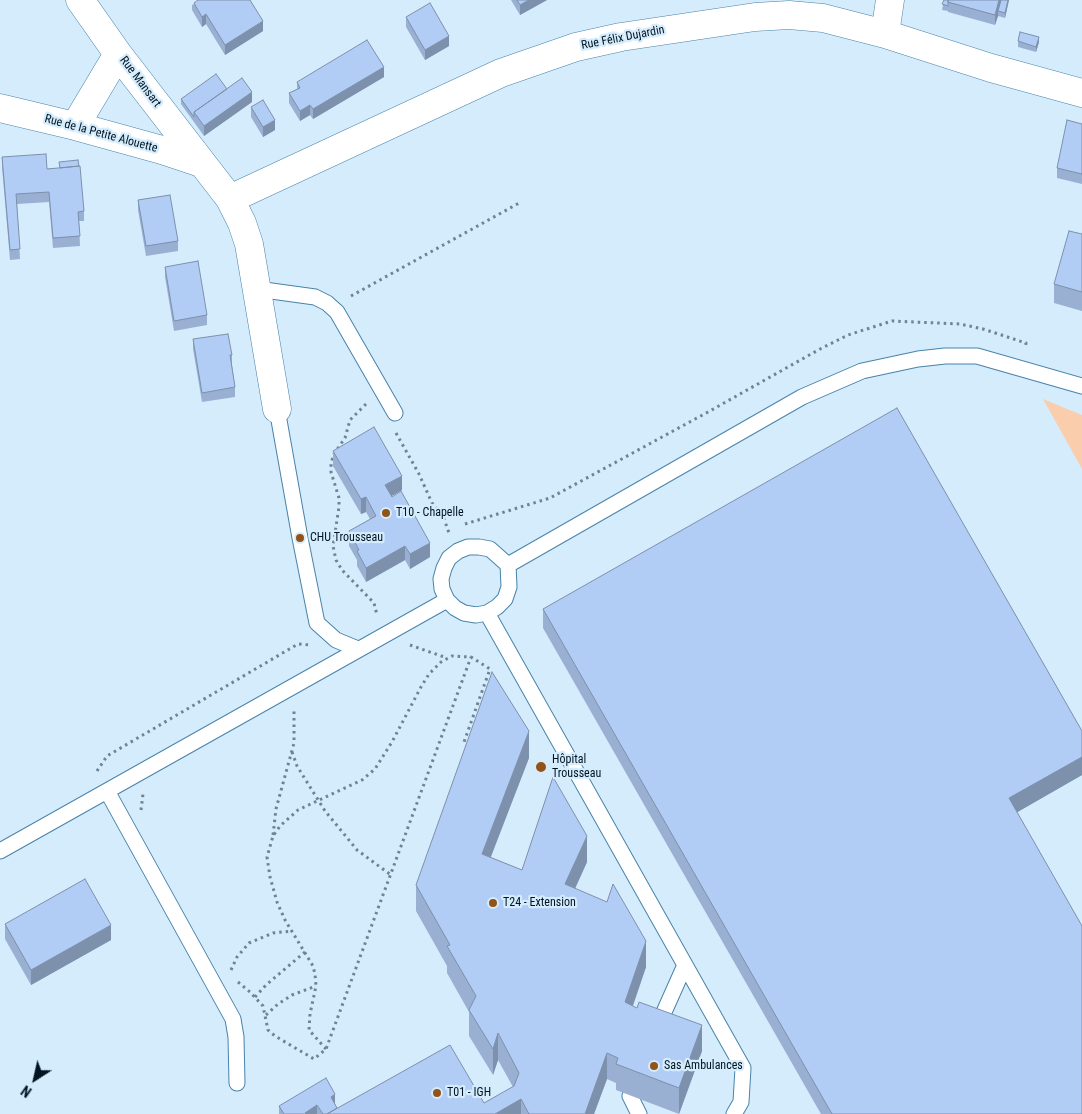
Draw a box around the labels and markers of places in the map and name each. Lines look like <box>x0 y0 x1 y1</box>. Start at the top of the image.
place label: T10 - Chapelle <box>396 506 464 520</box>
marker: T10 - Chapelle <box>380 507 392 519</box>
place label: CHU Trousseau <box>310 531 383 545</box>
marker: CHU Trousseau <box>294 532 306 544</box>
place label: Hôpital Trousseau <box>552 753 601 781</box>
marker: Hôpital Trousseau <box>534 760 548 774</box>
place label: T24 - Extension <box>503 896 576 910</box>
marker: T24 - Extension <box>487 897 499 909</box>
place label: Sas Ambulances <box>664 1059 743 1073</box>
marker: Sas Ambulances <box>648 1060 660 1072</box>
place label: T01 - IGH <box>447 1086 491 1100</box>
marker: T01 - IGH <box>431 1087 443 1099</box>

